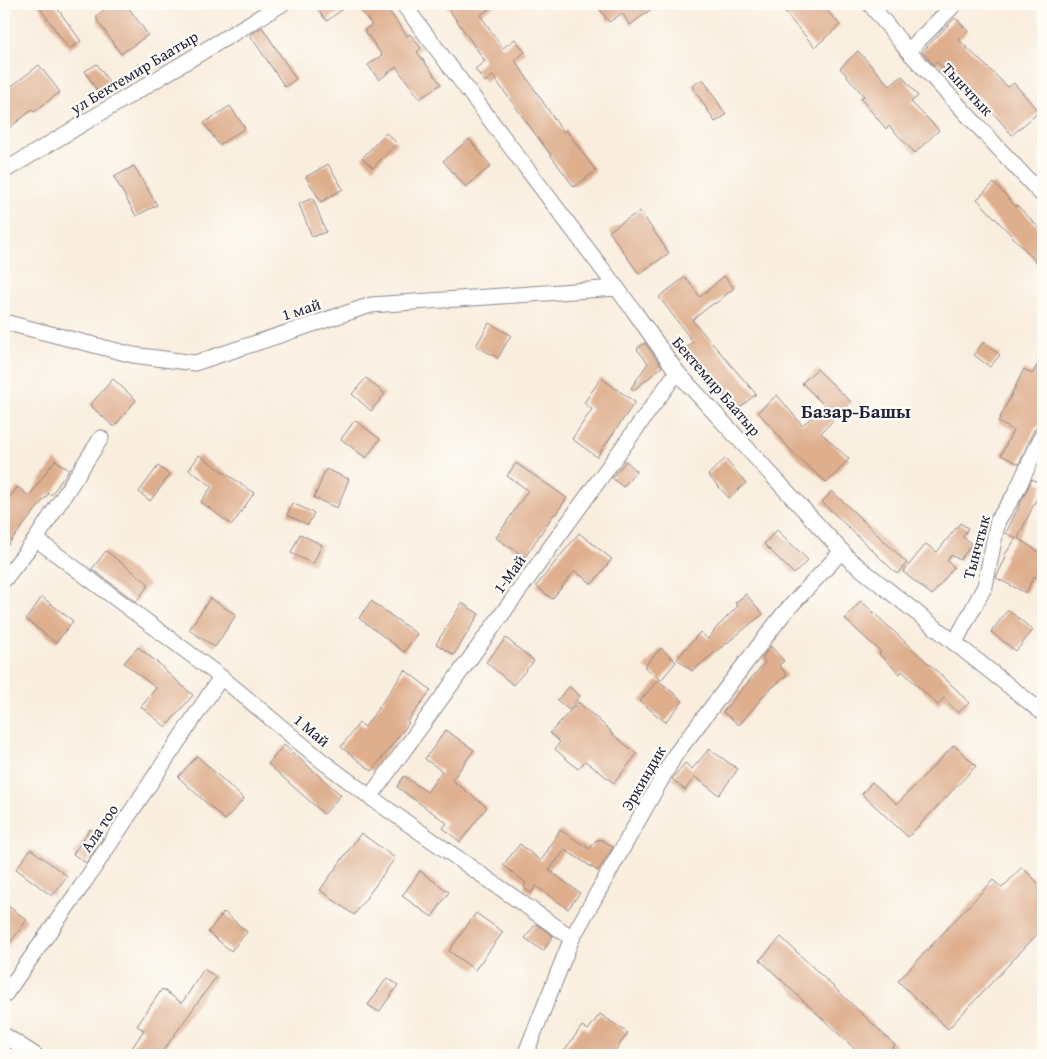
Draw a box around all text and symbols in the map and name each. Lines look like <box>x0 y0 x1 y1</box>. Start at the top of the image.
street label: ул Бектемир Баатыр <box>65 24 203 120</box>
street label: Тынчтык <box>937 57 999 122</box>
street label: 1 май <box>278 291 324 327</box>
street label: Бектемир Баатыр <box>667 331 767 441</box>
district label: Базар-Башы <box>801 397 911 425</box>
street label: Тынчтык <box>956 512 996 582</box>
street label: 1-Май <box>487 549 532 598</box>
street label: 1 Май <box>289 708 336 753</box>
street label: Эркиндик <box>615 740 672 815</box>
street label: Ала тоо <box>74 799 124 857</box>

